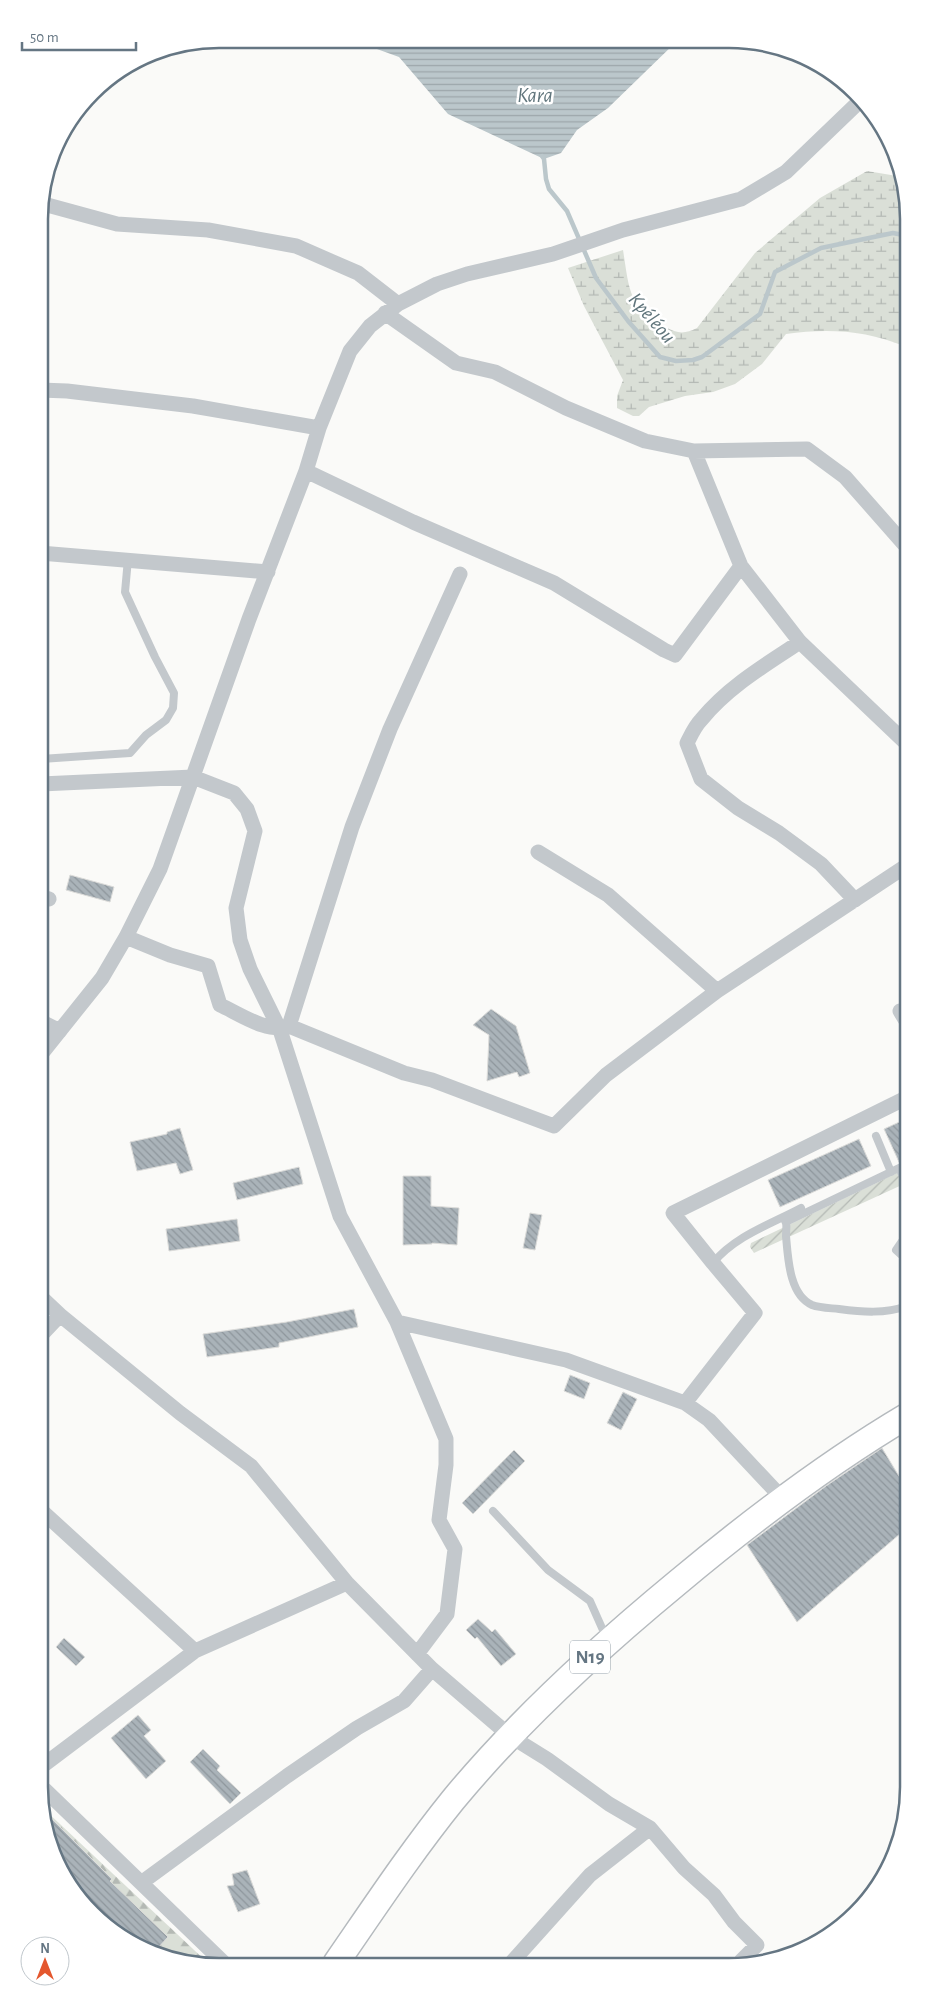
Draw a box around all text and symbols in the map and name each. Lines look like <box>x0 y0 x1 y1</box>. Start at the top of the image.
scale bar <box>22 20 136 52</box>
text: 50 m <box>30 30 59 45</box>
water label: Kara <box>517 85 553 106</box>
water label: Kpéléou <box>624 289 679 348</box>
road number: N19 <box>570 1640 610 1674</box>
north arrow <box>20 1936 70 1986</box>
text: N <box>40 1942 50 1956</box>

